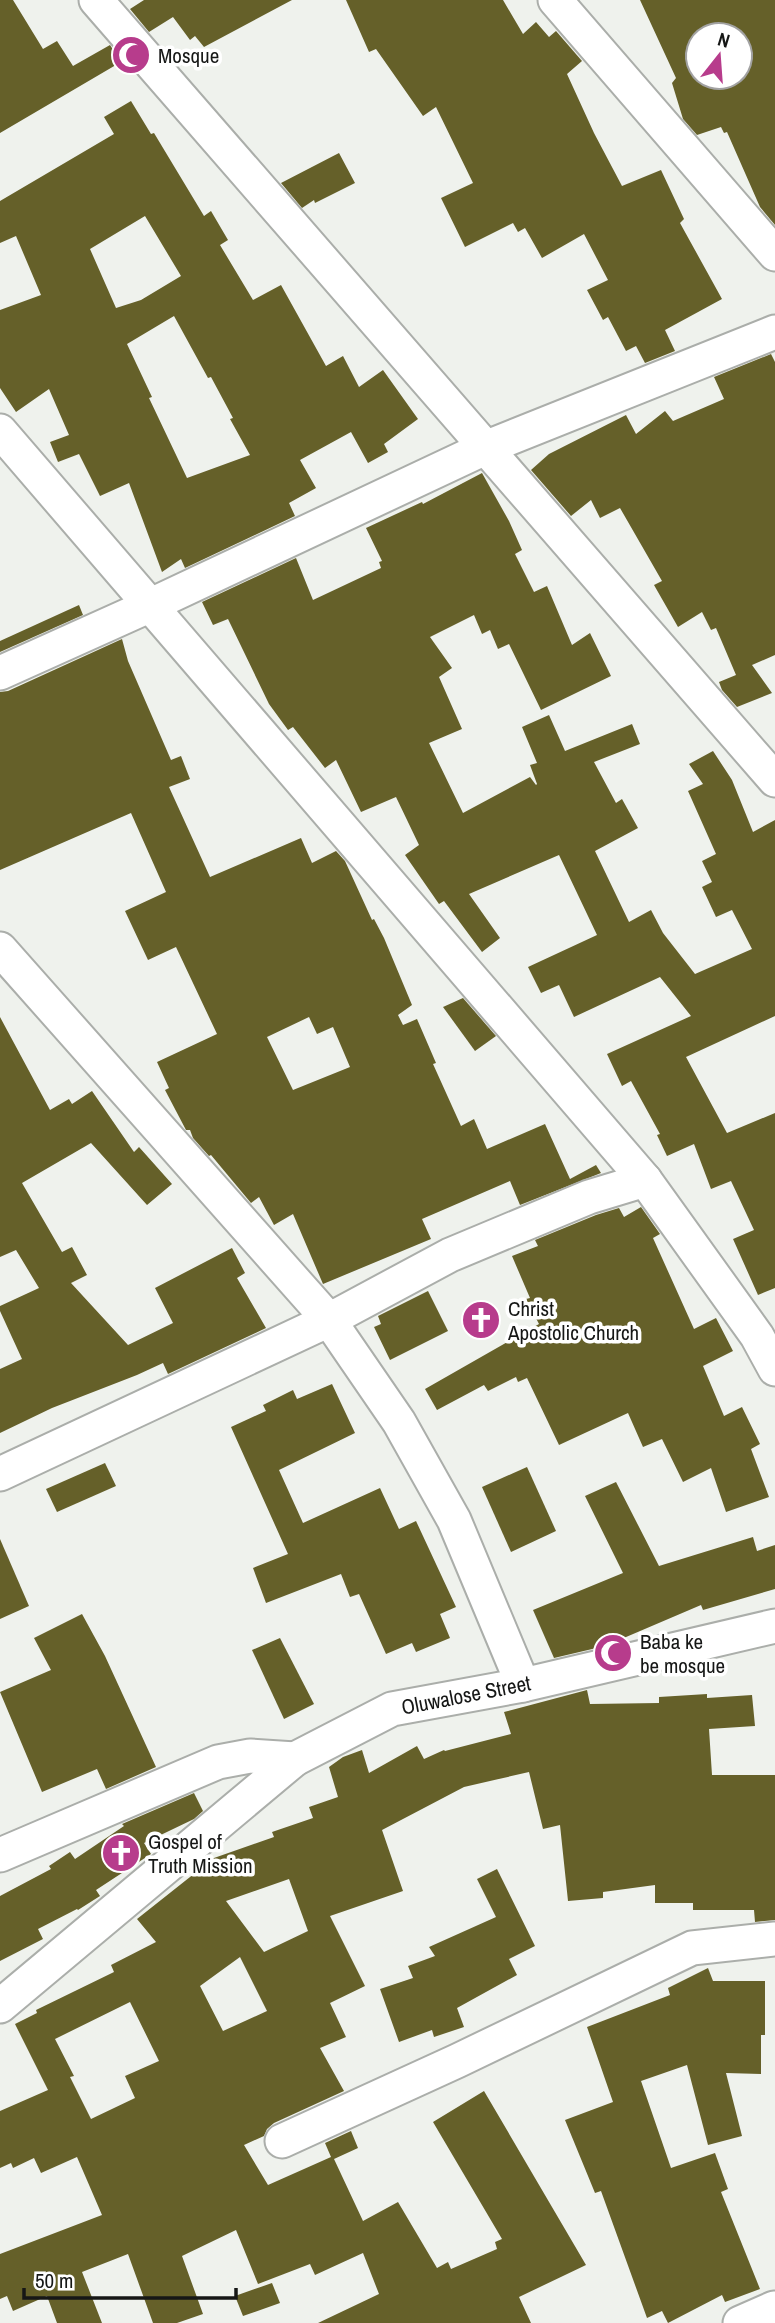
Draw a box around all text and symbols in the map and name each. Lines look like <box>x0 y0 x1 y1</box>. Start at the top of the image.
north arrow <box>684 21 754 91</box>
text: N <box>715 26 733 54</box>
mosque icon: Mosque <box>110 34 152 76</box>
place label: Mosque <box>158 41 219 70</box>
place label: Christ Apostolic Church <box>507 1294 639 1347</box>
church icon: Christ Apostolic Church <box>460 1299 502 1341</box>
place label: Baba ke be mosque <box>640 1627 725 1680</box>
mosque icon: Baba ke be mosque <box>592 1632 634 1674</box>
street label: Oluwalose Street <box>399 1668 533 1722</box>
place label: Gospel of Truth Mission <box>148 1827 253 1880</box>
church icon: Gospel of Truth Mission <box>100 1832 142 1874</box>
scale bar <box>24 2256 236 2300</box>
text: 50 m <box>35 2266 73 2295</box>

